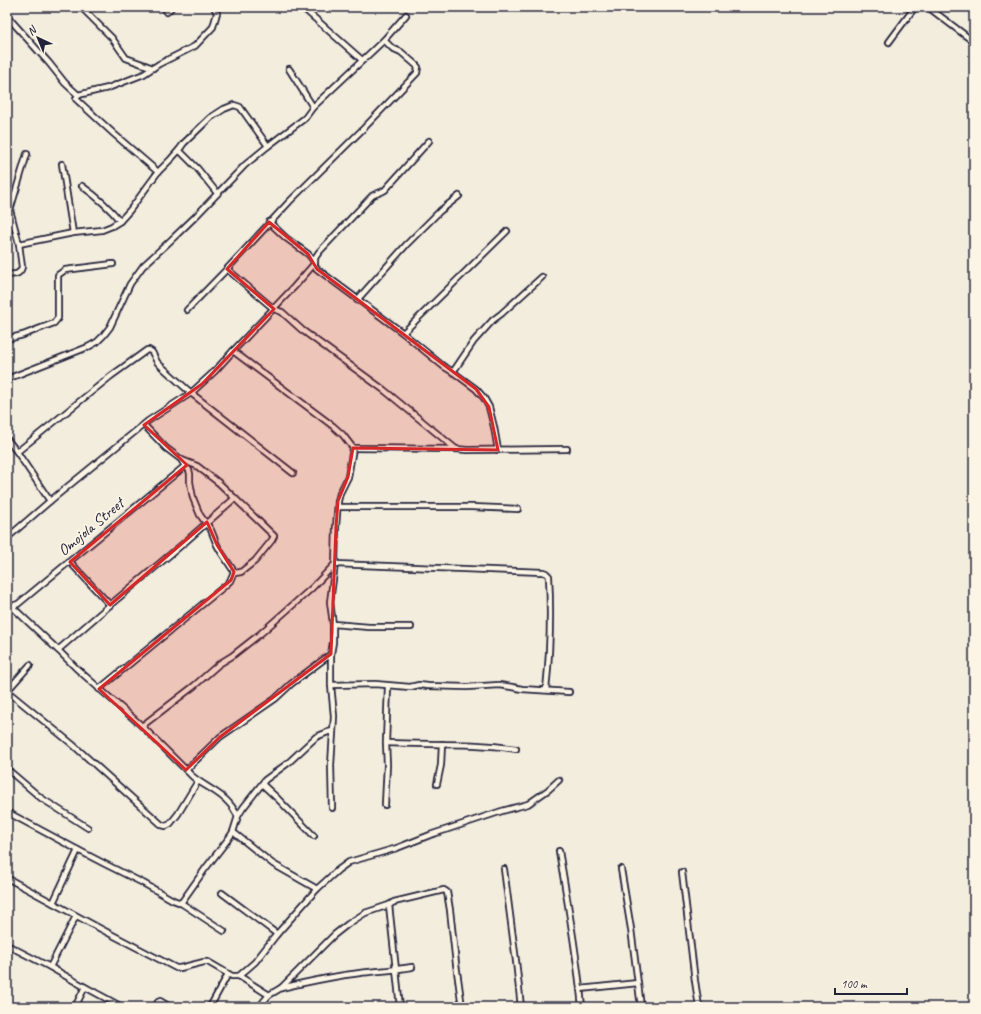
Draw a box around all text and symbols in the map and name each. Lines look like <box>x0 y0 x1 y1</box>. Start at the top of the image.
north arrow <box>18 18 58 58</box>
text: N <box>24 22 40 38</box>
street label: Omojola Street <box>54 492 130 560</box>
scale bar <box>835 970 907 996</box>
text: 100 m <box>841 976 868 992</box>

